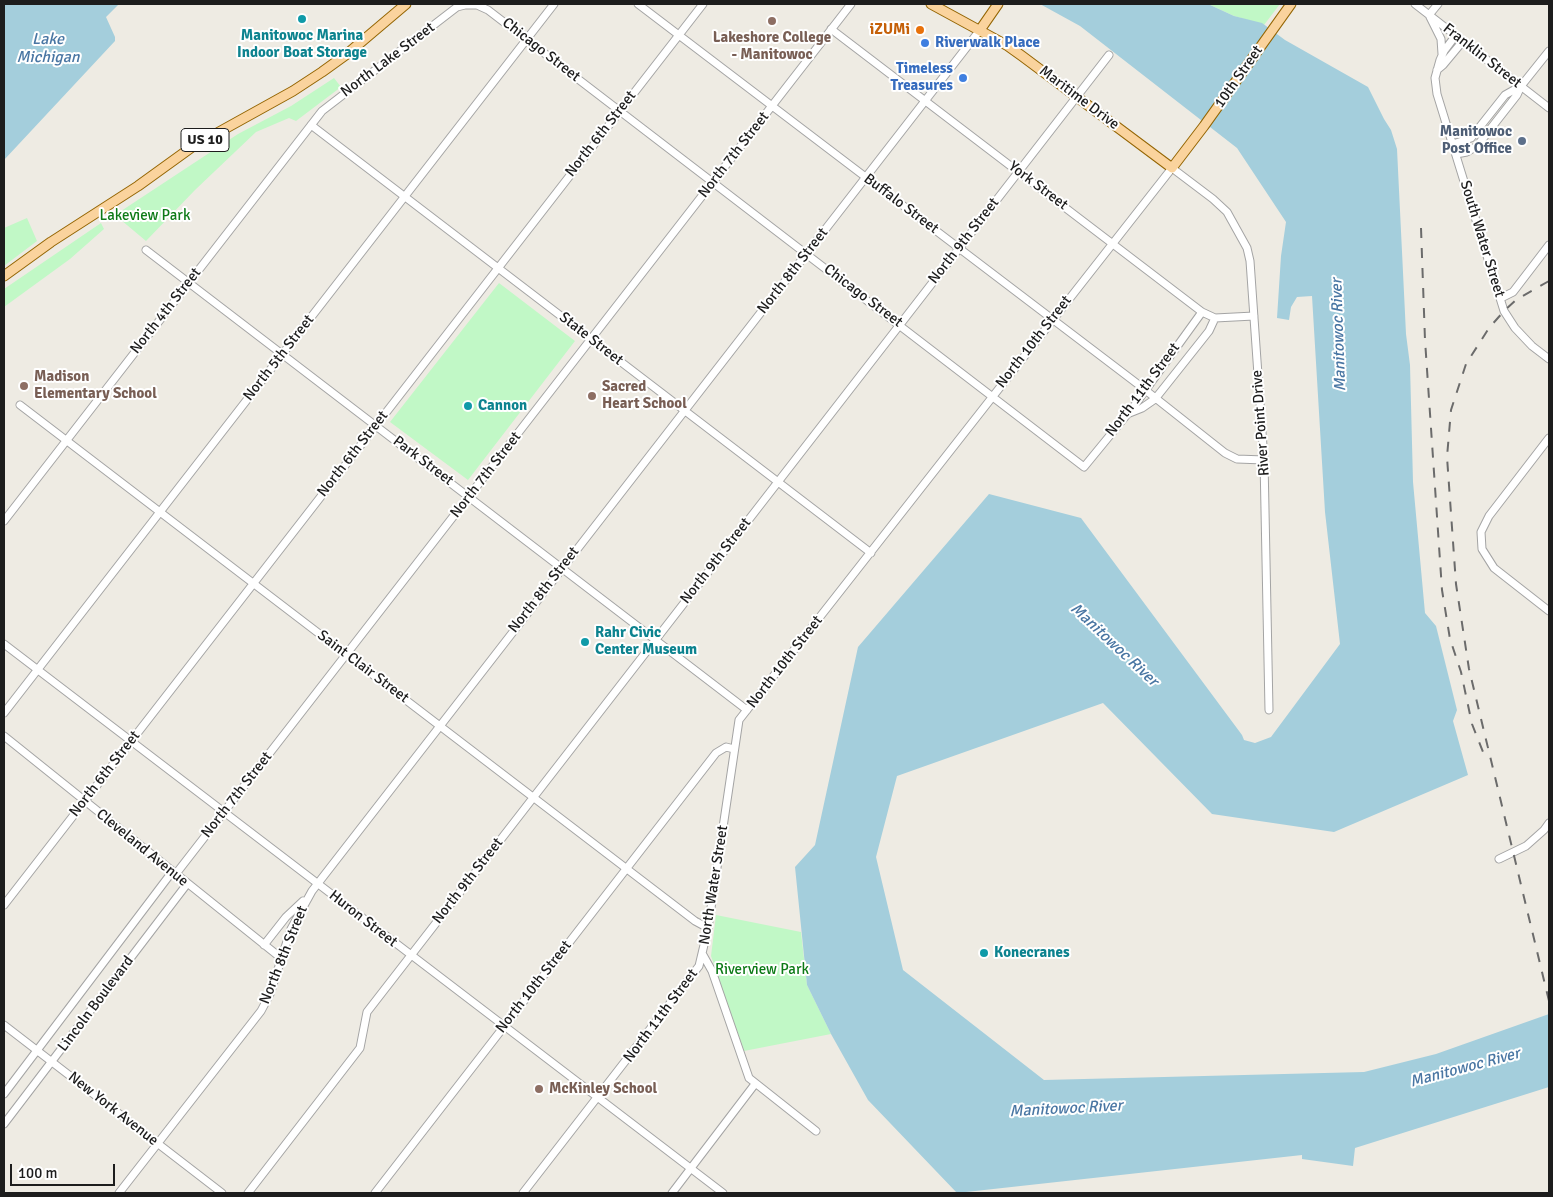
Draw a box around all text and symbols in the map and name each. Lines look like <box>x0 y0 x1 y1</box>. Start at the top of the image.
marker: Manitowoc Marina Indoor Boat Storage <box>296 13 308 25</box>
street label: Chicago Street <box>498 14 584 86</box>
marker: Lakeshore College - Manitowoc <box>766 15 778 27</box>
street label: North Lake Street <box>337 19 439 101</box>
street label: Franklin Street <box>1439 20 1525 92</box>
place label: iZUMi <box>870 21 910 39</box>
marker: iZUMi <box>914 24 926 36</box>
place label: Manitowoc Marina Indoor Boat Storage <box>237 27 367 62</box>
place label: Lakeshore College - Manitowoc <box>713 29 831 64</box>
water label: Lake Michigan <box>16 30 80 68</box>
place label: Riverwalk Place <box>935 34 1040 52</box>
marker: Riverwalk Place <box>919 37 931 49</box>
street label: 10th Street <box>1211 42 1267 112</box>
place label: Timeless Treasures <box>890 60 953 95</box>
street label: Maritime Drive <box>1036 62 1122 134</box>
marker: Timeless Treasures <box>957 72 969 84</box>
street label: North 6th Street <box>562 87 640 181</box>
street label: North 7th Street <box>695 108 773 202</box>
place label: Manitowoc Post Office <box>1440 123 1512 158</box>
road number: US 10 <box>181 128 229 152</box>
marker: Manitowoc Post Office <box>1516 135 1528 147</box>
street label: York Street <box>1005 158 1071 214</box>
street label: Buffalo Street <box>860 170 942 238</box>
street label: South Water Street <box>1456 178 1508 300</box>
street label: North 9th Street <box>925 194 1003 288</box>
park label: Lakeview Park <box>100 207 190 225</box>
street label: North 8th Street <box>754 224 832 318</box>
street label: Chicago Street <box>820 261 906 331</box>
street label: North 4th Street <box>127 264 205 358</box>
water label: Manitowoc River <box>1327 278 1351 392</box>
street label: North 10th Street <box>992 292 1076 392</box>
street label: State Street <box>556 309 626 369</box>
street label: North 5th Street <box>240 311 318 405</box>
street label: North 11th Street <box>1102 340 1184 440</box>
place label: Madison Elementary School <box>34 368 157 403</box>
street label: River Point Drive <box>1248 369 1274 477</box>
place label: Sacred Heart School <box>602 378 687 413</box>
marker: Madison Elementary School <box>18 380 30 392</box>
marker: Sacred Heart School <box>586 390 598 402</box>
place label: Cannon <box>478 397 527 415</box>
marker: Cannon <box>462 400 474 412</box>
street label: North 6th Street <box>314 407 392 501</box>
street label: North 7th Street <box>447 428 525 522</box>
street label: Park Street <box>389 432 457 490</box>
street label: North 9th Street <box>677 514 755 608</box>
street label: North 8th Street <box>505 543 583 637</box>
water label: Manitowoc River <box>1066 599 1162 691</box>
street label: North 10th Street <box>743 612 827 712</box>
place label: Rahr Civic Center Museum <box>595 624 697 659</box>
street label: Saint Clair Street <box>314 627 412 707</box>
marker: Rahr Civic Center Museum <box>579 636 591 648</box>
street label: North 6th Street <box>66 727 144 821</box>
street label: North 7th Street <box>198 748 276 842</box>
street label: Cleveland Avenue <box>92 805 192 891</box>
street label: North Water Street <box>696 824 732 946</box>
street label: North 9th Street <box>429 834 507 928</box>
street label: Huron Street <box>325 887 401 951</box>
street label: North 8th Street <box>256 903 312 1007</box>
street label: North 10th Street <box>492 937 576 1037</box>
place label: Konecranes <box>994 944 1070 962</box>
marker: Konecranes <box>978 947 990 959</box>
street label: Lincoln Boulevard <box>54 953 138 1055</box>
park label: Riverview Park <box>715 961 809 979</box>
street label: North 11th Street <box>620 966 702 1066</box>
water label: Manitowoc River <box>1408 1044 1522 1092</box>
street label: New York Avenue <box>64 1068 162 1150</box>
place label: McKinley School <box>549 1080 657 1098</box>
marker: McKinley School <box>533 1083 545 1095</box>
water label: Manitowoc River <box>1009 1096 1123 1122</box>
scale bar <box>12 1154 118 1186</box>
text: 100 m <box>18 1164 58 1182</box>

